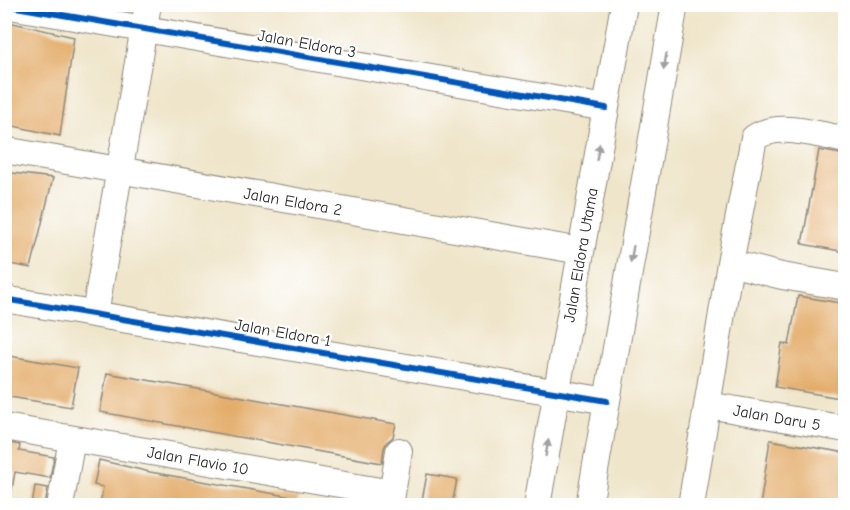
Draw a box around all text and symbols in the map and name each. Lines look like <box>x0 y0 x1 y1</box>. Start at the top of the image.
street label: Jalan Eldora 3 <box>256 26 357 61</box>
one-way arrow <box>660 53 669 72</box>
one-way arrow <box>594 143 603 162</box>
street label: Jalan Eldora 2 <box>242 184 343 219</box>
street label: Jalan Eldora Utama <box>560 187 602 324</box>
one-way arrow <box>628 245 637 264</box>
street label: Jalan Eldora 1 <box>233 316 332 350</box>
street label: Jalan Daru 5 <box>732 401 822 435</box>
one-way arrow <box>542 438 551 457</box>
street label: Jalan Flavio 10 <box>146 443 250 479</box>

